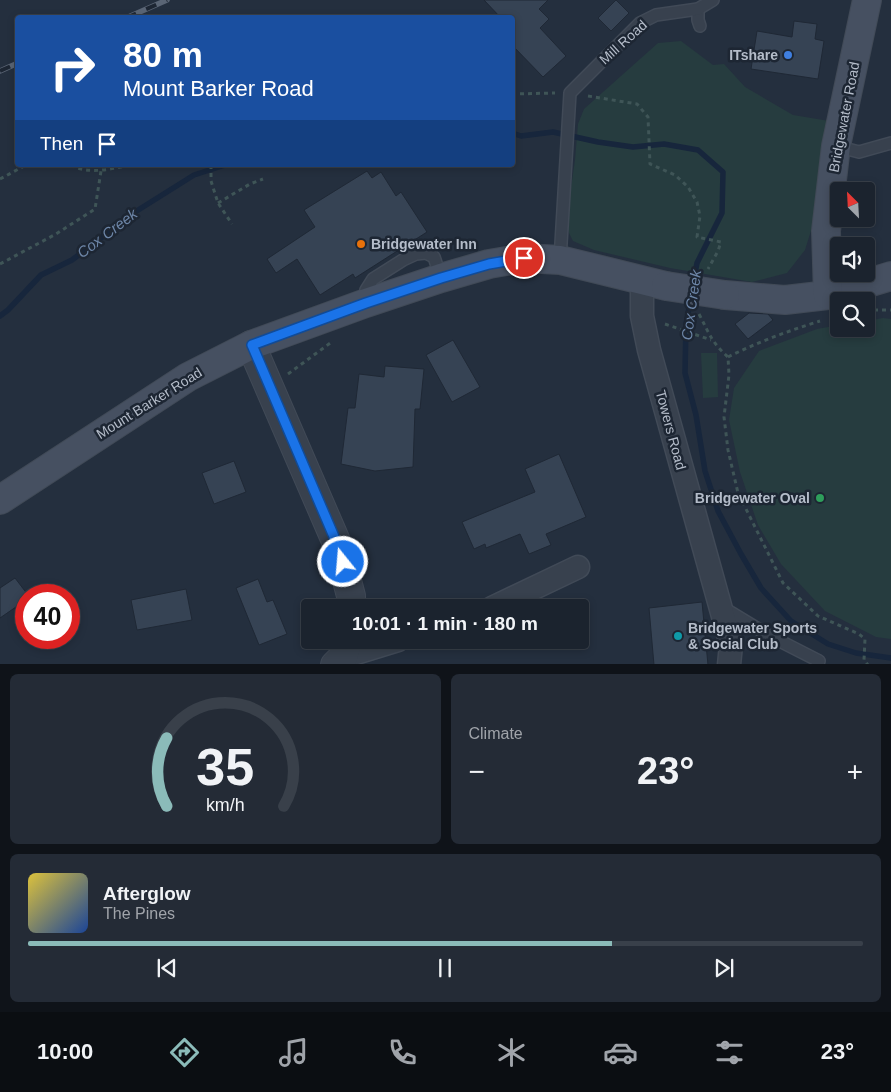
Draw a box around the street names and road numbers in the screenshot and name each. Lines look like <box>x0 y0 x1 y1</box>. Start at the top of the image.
street label: Mill Road <box>596 17 650 67</box>
street label: Bridgewater Road <box>825 60 863 174</box>
street label: Mount Barker Road <box>93 364 205 442</box>
street label: Towers Road <box>653 388 689 472</box>

